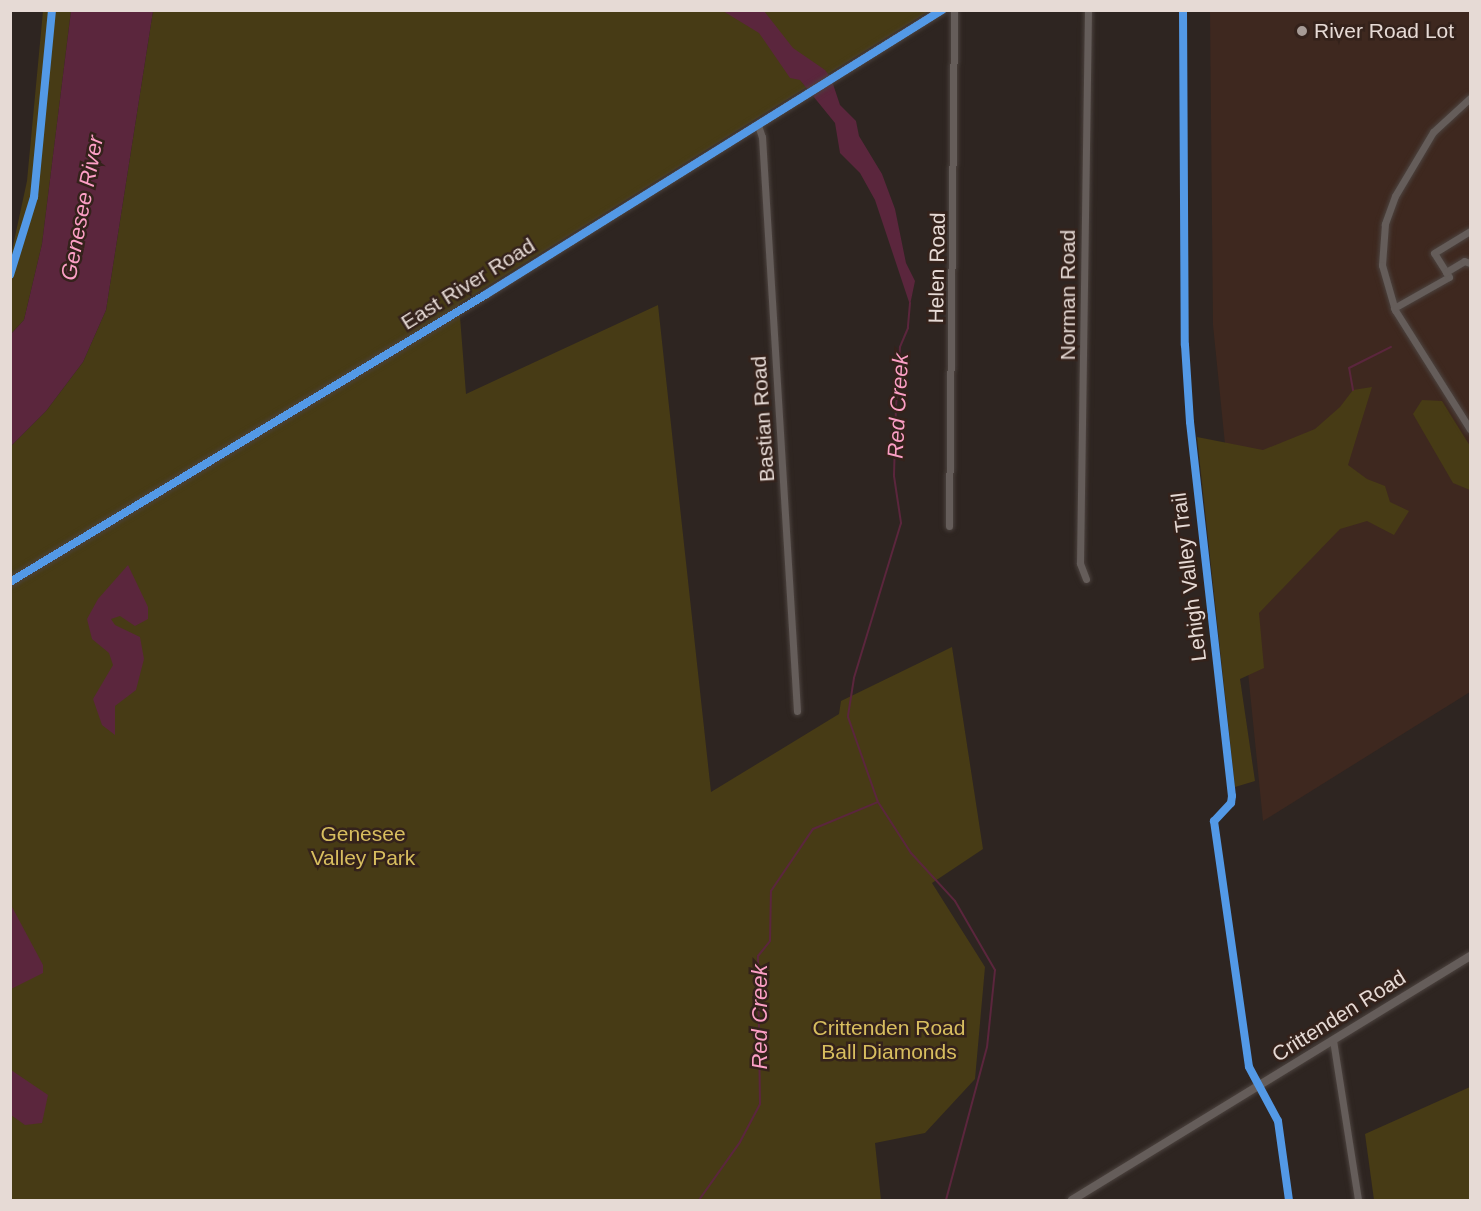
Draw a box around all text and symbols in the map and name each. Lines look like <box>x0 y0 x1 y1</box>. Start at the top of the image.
place label: River Road Lot <box>1314 18 1454 44</box>
marker: River Road Lot <box>1295 24 1309 38</box>
water label: Genesee River <box>55 133 109 283</box>
street label: Helen Road <box>923 212 951 324</box>
street label: Norman Road <box>1055 230 1081 360</box>
street label: East River Road <box>396 233 540 335</box>
water label: Red Creek <box>882 353 914 459</box>
street label: Bastian Road <box>746 355 780 483</box>
street label: Lehigh Valley Trail <box>1166 491 1212 663</box>
park label: Genesee Valley Park <box>311 821 415 871</box>
water label: Red Creek <box>747 964 773 1070</box>
street label: Crittenden Road <box>1267 965 1411 1067</box>
park label: Crittenden Road Ball Diamonds <box>813 1015 965 1065</box>

